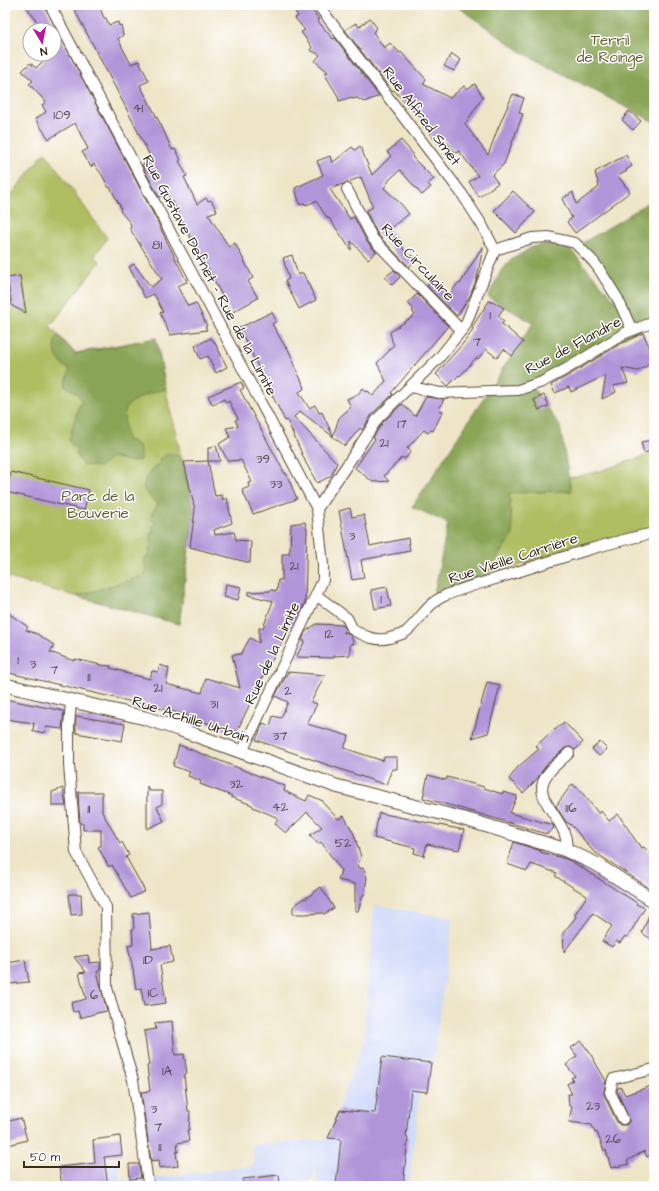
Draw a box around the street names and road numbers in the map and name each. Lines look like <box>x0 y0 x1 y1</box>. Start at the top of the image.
street label: Rue Alfred Smet <box>377 63 466 170</box>
street label: Rue Gustave Defnet - Rue de la Limite <box>137 151 282 399</box>
street label: Rue Circulaire <box>376 219 459 306</box>
street label: Rue de Flandre <box>521 311 625 380</box>
street label: Rue Vieille Carrière <box>446 528 581 589</box>
street label: Rue de la Limite <box>239 598 305 708</box>
street label: Rue Achille Urbain <box>129 691 253 749</box>

